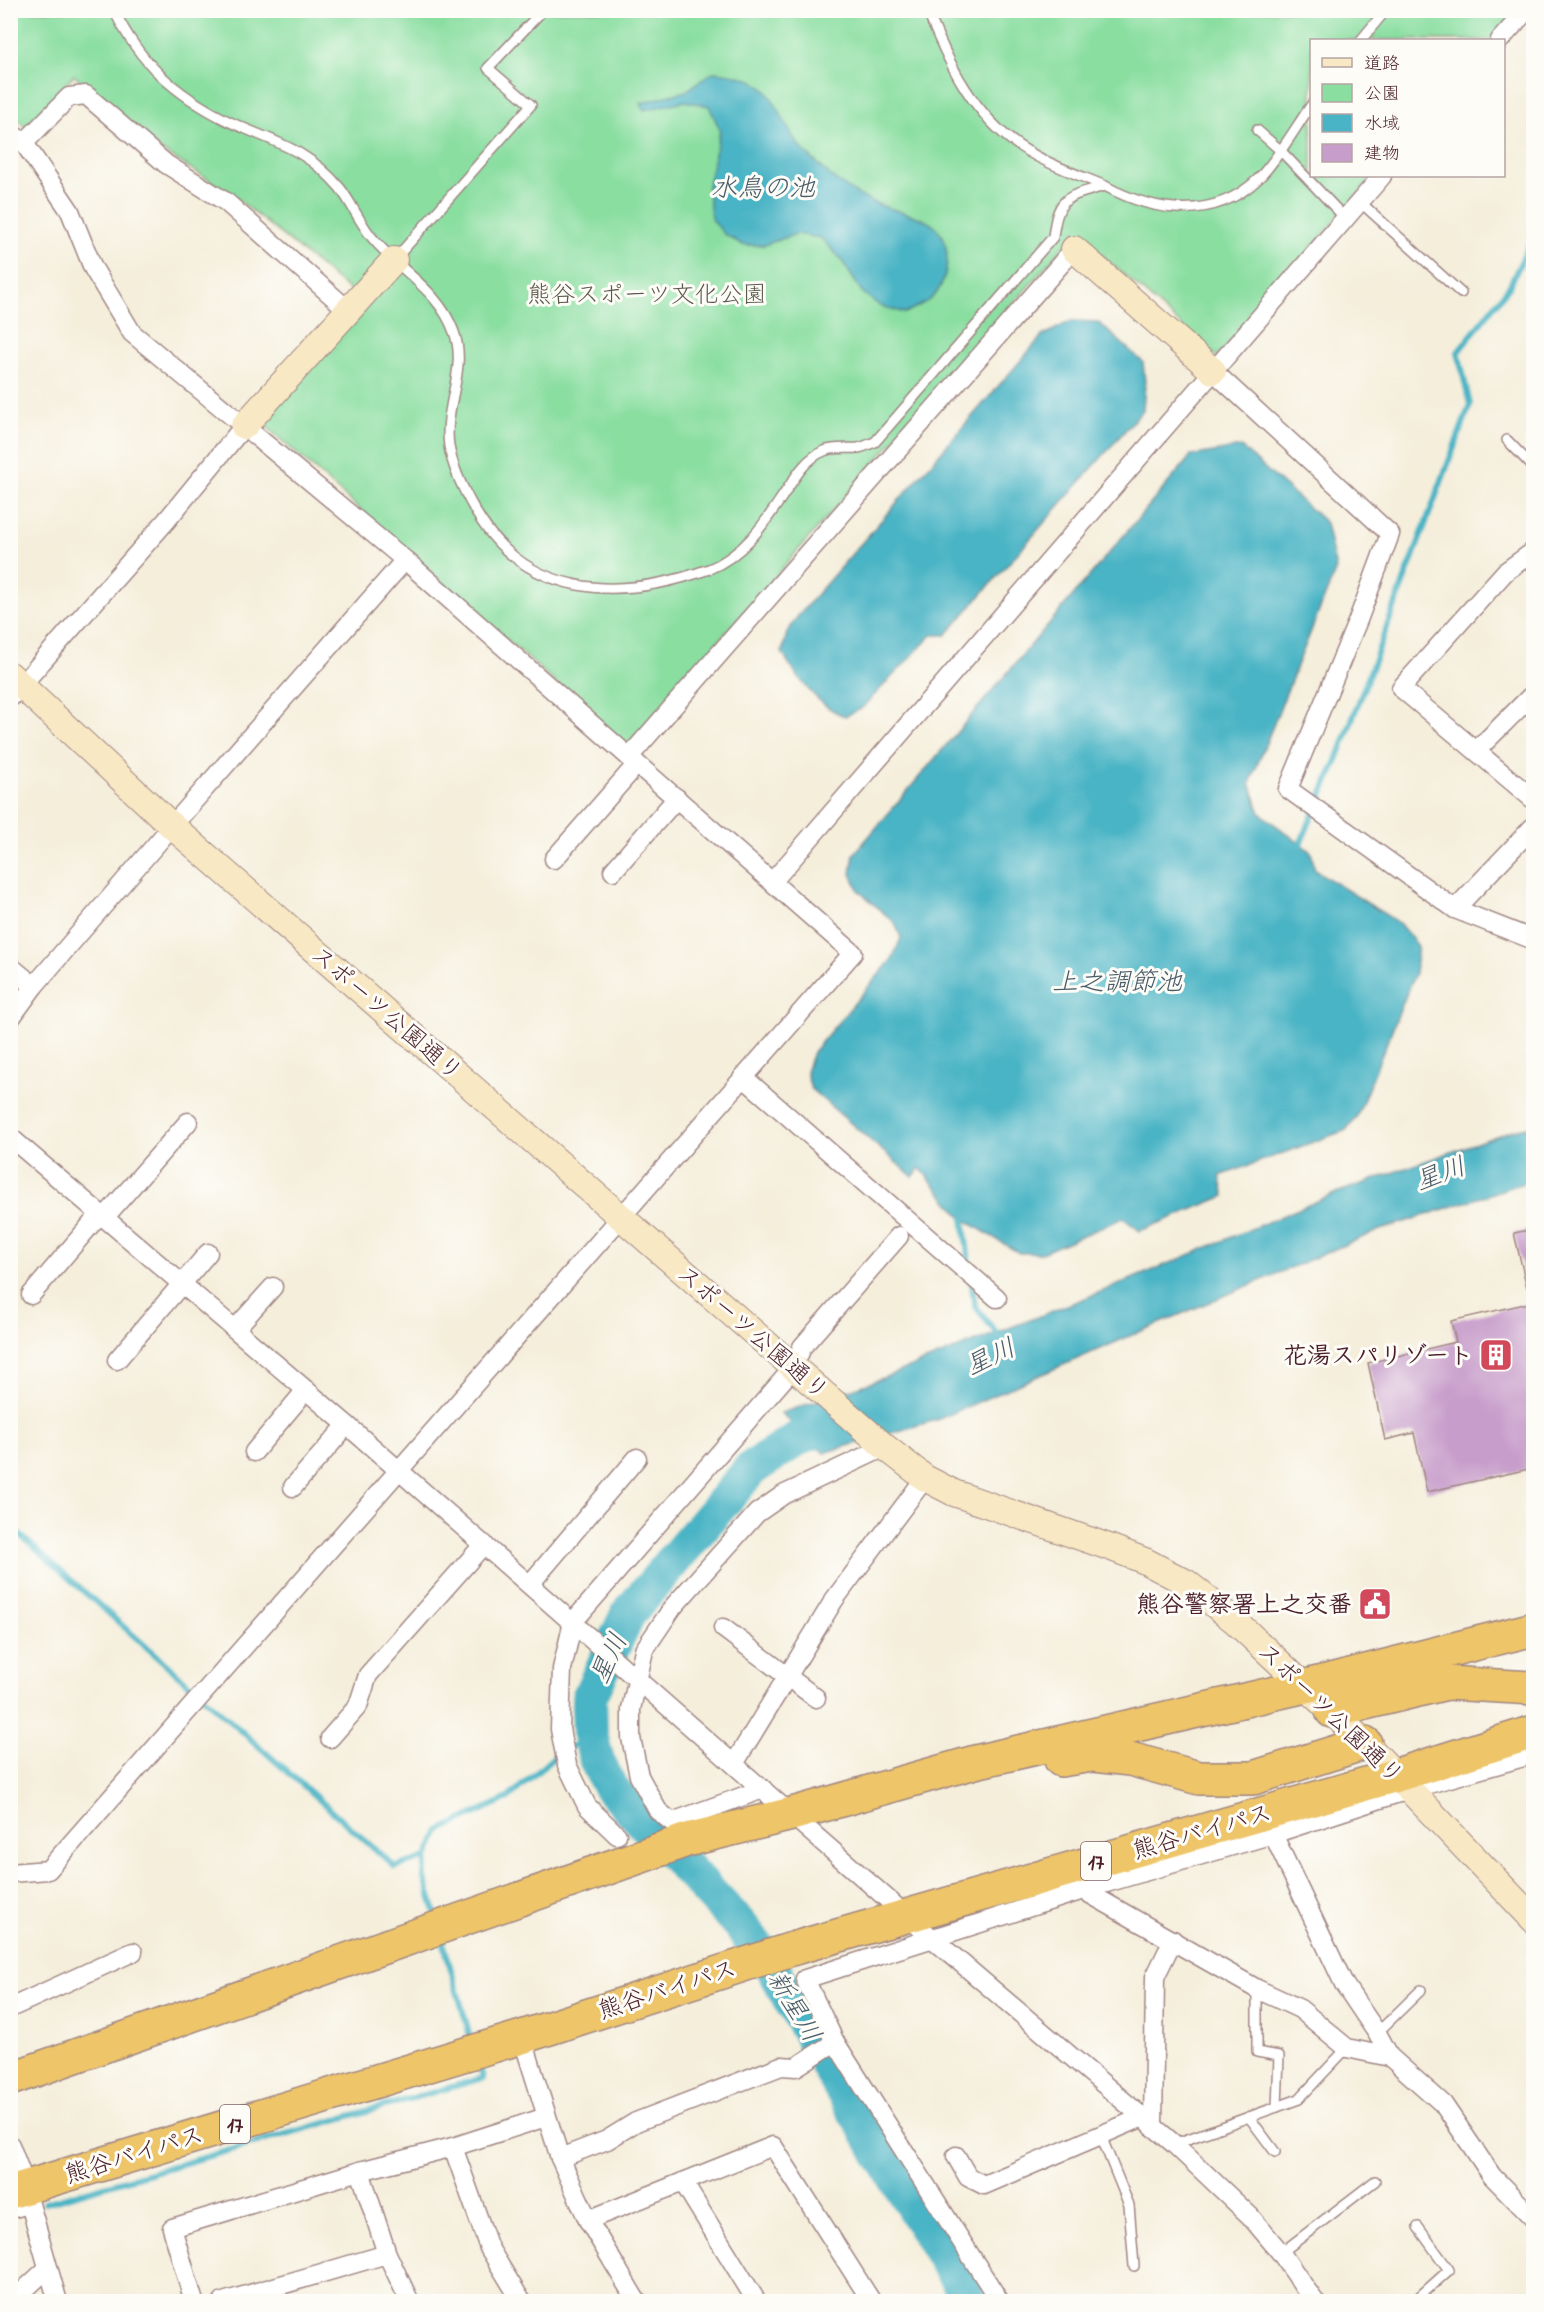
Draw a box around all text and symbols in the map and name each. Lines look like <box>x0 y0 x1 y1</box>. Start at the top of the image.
legend <box>1310 39 1505 177</box>
text: 道路 <box>1364 52 1400 78</box>
text: 公園 <box>1364 82 1400 108</box>
text: 水域 <box>1364 112 1400 138</box>
text: 建物 <box>1364 142 1400 168</box>
water label: 水鳥の池 <box>711 171 816 209</box>
park label: 熊谷スポーツ文化公園 <box>527 279 767 314</box>
street label: スポーツ公園通り <box>302 939 469 1091</box>
water label: 上之調節池 <box>1052 965 1183 1003</box>
water label: 星川 <box>1410 1149 1472 1203</box>
street label: スポーツ公園通り <box>668 1258 835 1410</box>
water label: 星川 <box>960 1331 1023 1387</box>
building icon: 花湯スパリゾート <box>1478 1337 1514 1373</box>
place label: 花湯スパリゾート <box>1283 1340 1473 1375</box>
public building icon: 熊谷警察署上之交番 <box>1357 1586 1393 1622</box>
place label: 熊谷警察署上之交番 <box>1136 1589 1352 1624</box>
water label: 星川 <box>583 1628 639 1691</box>
street label: スポーツ公園通り <box>1248 1636 1410 1794</box>
street label: 熊谷バイパス <box>1129 1797 1276 1870</box>
road number: 17 <box>1081 1842 1111 1880</box>
street label: 熊谷バイパス <box>594 1953 741 2030</box>
water label: 新星川 <box>756 1964 829 2051</box>
road number: 17 <box>220 2105 250 2143</box>
street label: 熊谷バイパス <box>61 2119 208 2194</box>

